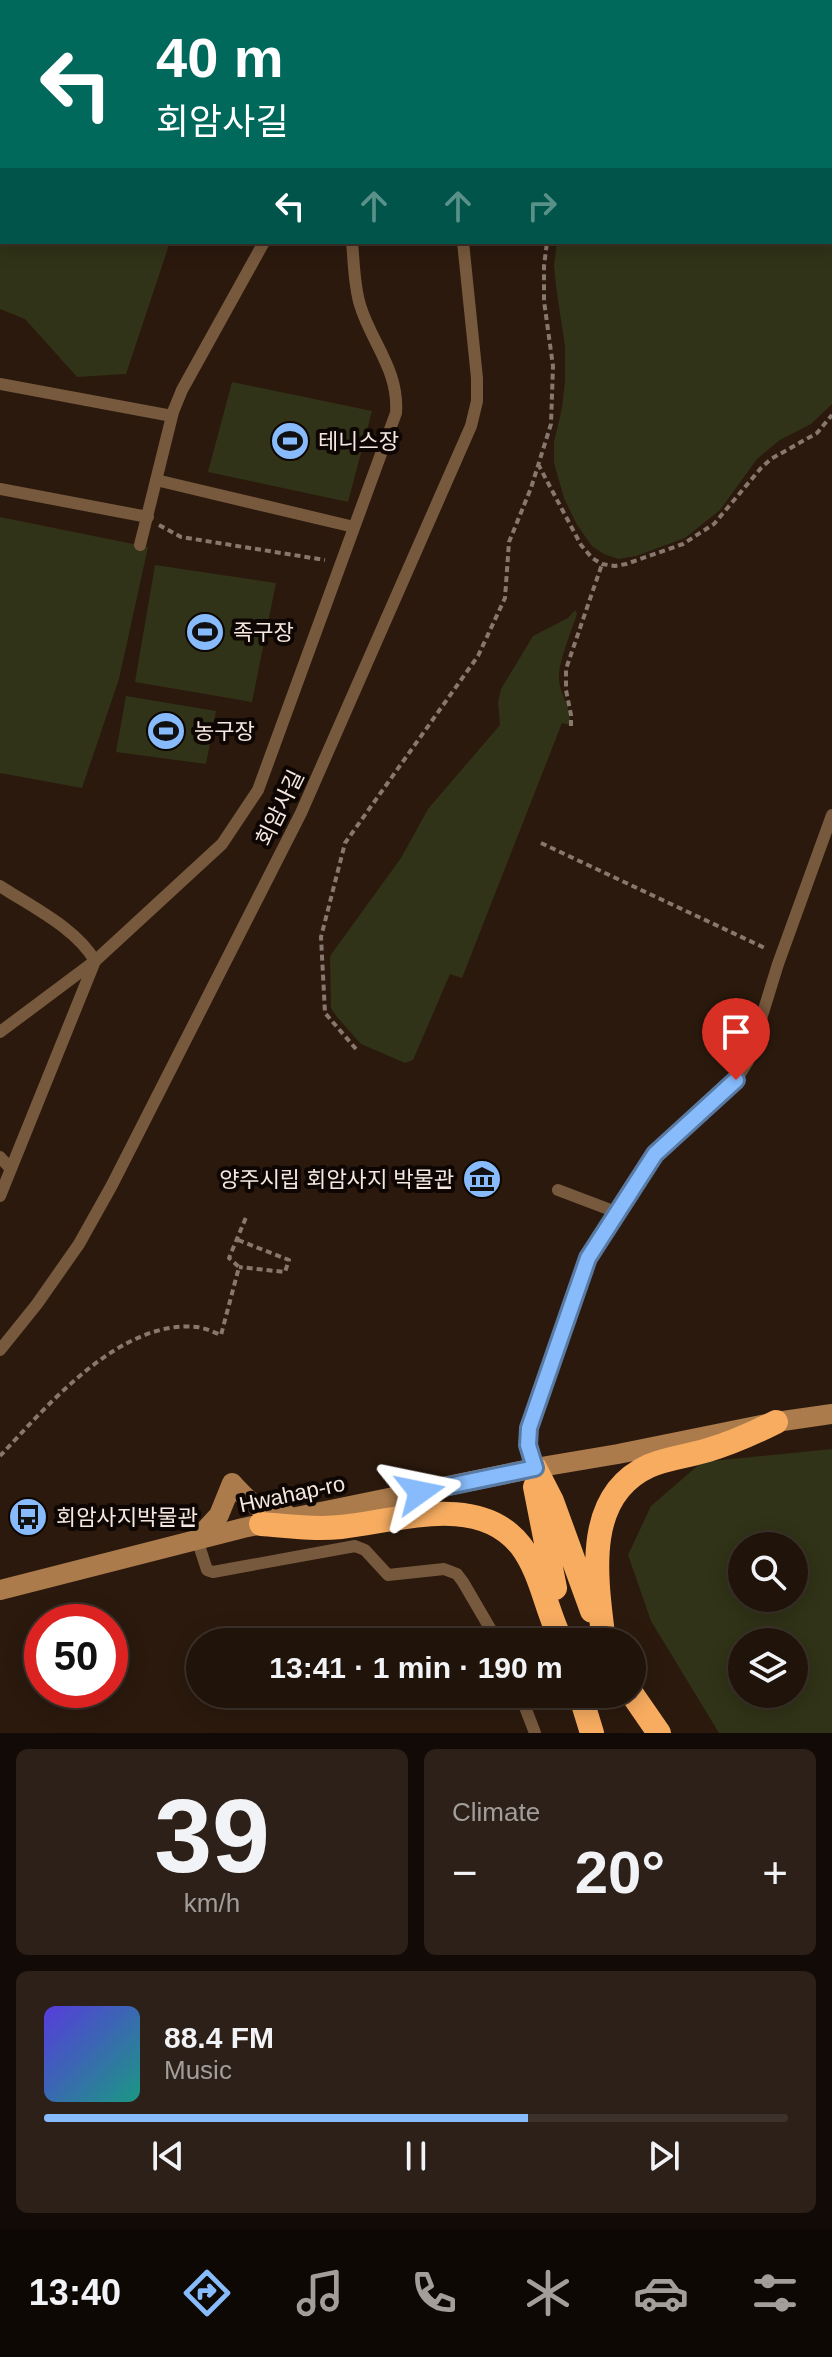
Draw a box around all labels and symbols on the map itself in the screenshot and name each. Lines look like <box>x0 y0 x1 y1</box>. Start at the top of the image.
sports icon: 테니스장 <box>269 420 311 462</box>
place label: 테니스장 <box>318 429 399 454</box>
sports icon: 족구장 <box>184 611 226 653</box>
place label: 족구장 <box>233 620 294 645</box>
sports icon: 농구장 <box>145 710 187 752</box>
place label: 농구장 <box>194 719 255 744</box>
street label: 회암사길 <box>251 766 309 850</box>
pin <box>702 998 770 1080</box>
museum icon: 양주시립 회암사지 박물관 <box>461 1158 503 1200</box>
place label: 양주시립 회암사지 박물관 <box>219 1167 454 1192</box>
position arrow <box>378 1450 462 1534</box>
street label: Hwahap-ro <box>237 1471 347 1517</box>
bus stop icon: 회암사지박물관 <box>7 1496 49 1538</box>
place label: 회암사지박물관 <box>56 1505 198 1530</box>
speed limit sign: 50 <box>24 1604 128 1708</box>

